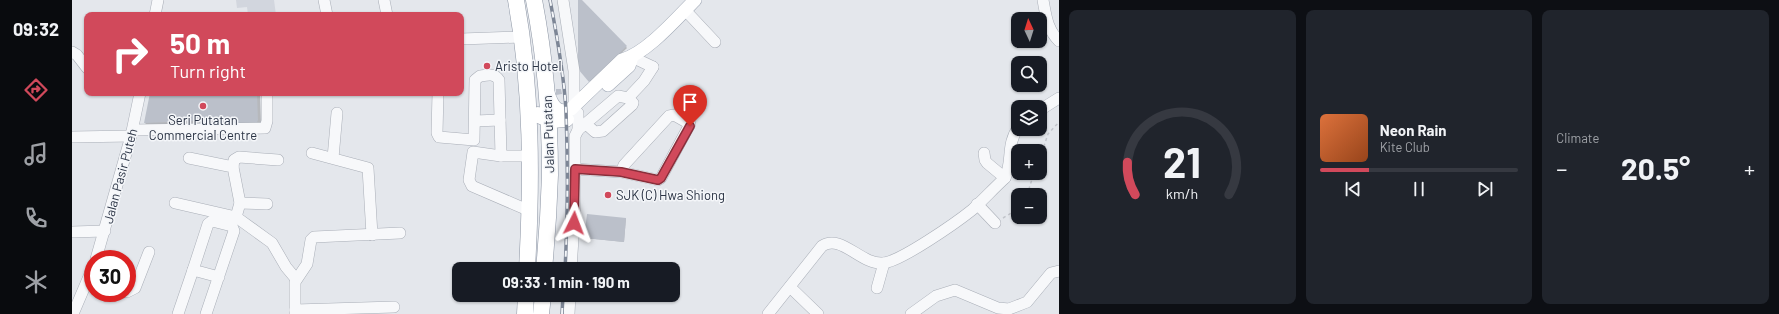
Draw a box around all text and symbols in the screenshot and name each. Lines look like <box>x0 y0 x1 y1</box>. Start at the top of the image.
north arrow <box>1011 12 1047 48</box>
map controls <box>1011 12 1047 224</box>
text: 09:32 <box>13 18 59 40</box>
text: 50 m <box>170 26 230 60</box>
icon: right <box>104 28 156 80</box>
button: search <box>1011 56 1047 92</box>
place label: Aristo Hotel <box>495 58 561 74</box>
text: Turn right <box>170 60 246 82</box>
marker: Aristo Hotel <box>482 61 492 71</box>
icon: directions <box>22 76 50 104</box>
pin <box>673 85 707 126</box>
icon: arrive <box>679 91 701 113</box>
street label: Jalan Putatan <box>539 95 557 173</box>
button: layers <box>1011 100 1047 136</box>
marker: Seri Putatan Commercial Centre <box>198 101 208 111</box>
place label: Seri Putatan Commercial Centre <box>149 112 257 143</box>
text: Neon Rain <box>1380 121 1447 139</box>
street label: Jalan Pasir Puteh <box>100 127 140 225</box>
text: Climate <box>1556 130 1599 146</box>
text: 21 <box>1163 136 1201 186</box>
text: Kite Club <box>1380 139 1430 155</box>
icon: music <box>22 140 50 168</box>
button: + <box>1011 144 1047 180</box>
text: 20.5° <box>1621 150 1690 186</box>
text: − <box>1556 155 1567 181</box>
text: + <box>1744 155 1755 181</box>
icon: previous <box>1342 178 1364 200</box>
icon: pause <box>1408 178 1430 200</box>
icon: next <box>1474 178 1496 200</box>
text: km/h <box>1166 185 1199 202</box>
place label: SJK (C) Hwa Shiong <box>616 187 725 203</box>
button: − <box>1011 188 1047 224</box>
marker: SJK (C) Hwa Shiong <box>603 190 613 200</box>
position arrow <box>553 202 595 244</box>
icon: phone <box>22 204 50 232</box>
speed limit sign: 30 <box>84 250 136 302</box>
icon: climate <box>22 268 50 296</box>
text: 09:33 · 1 min · 190 m <box>502 273 630 291</box>

